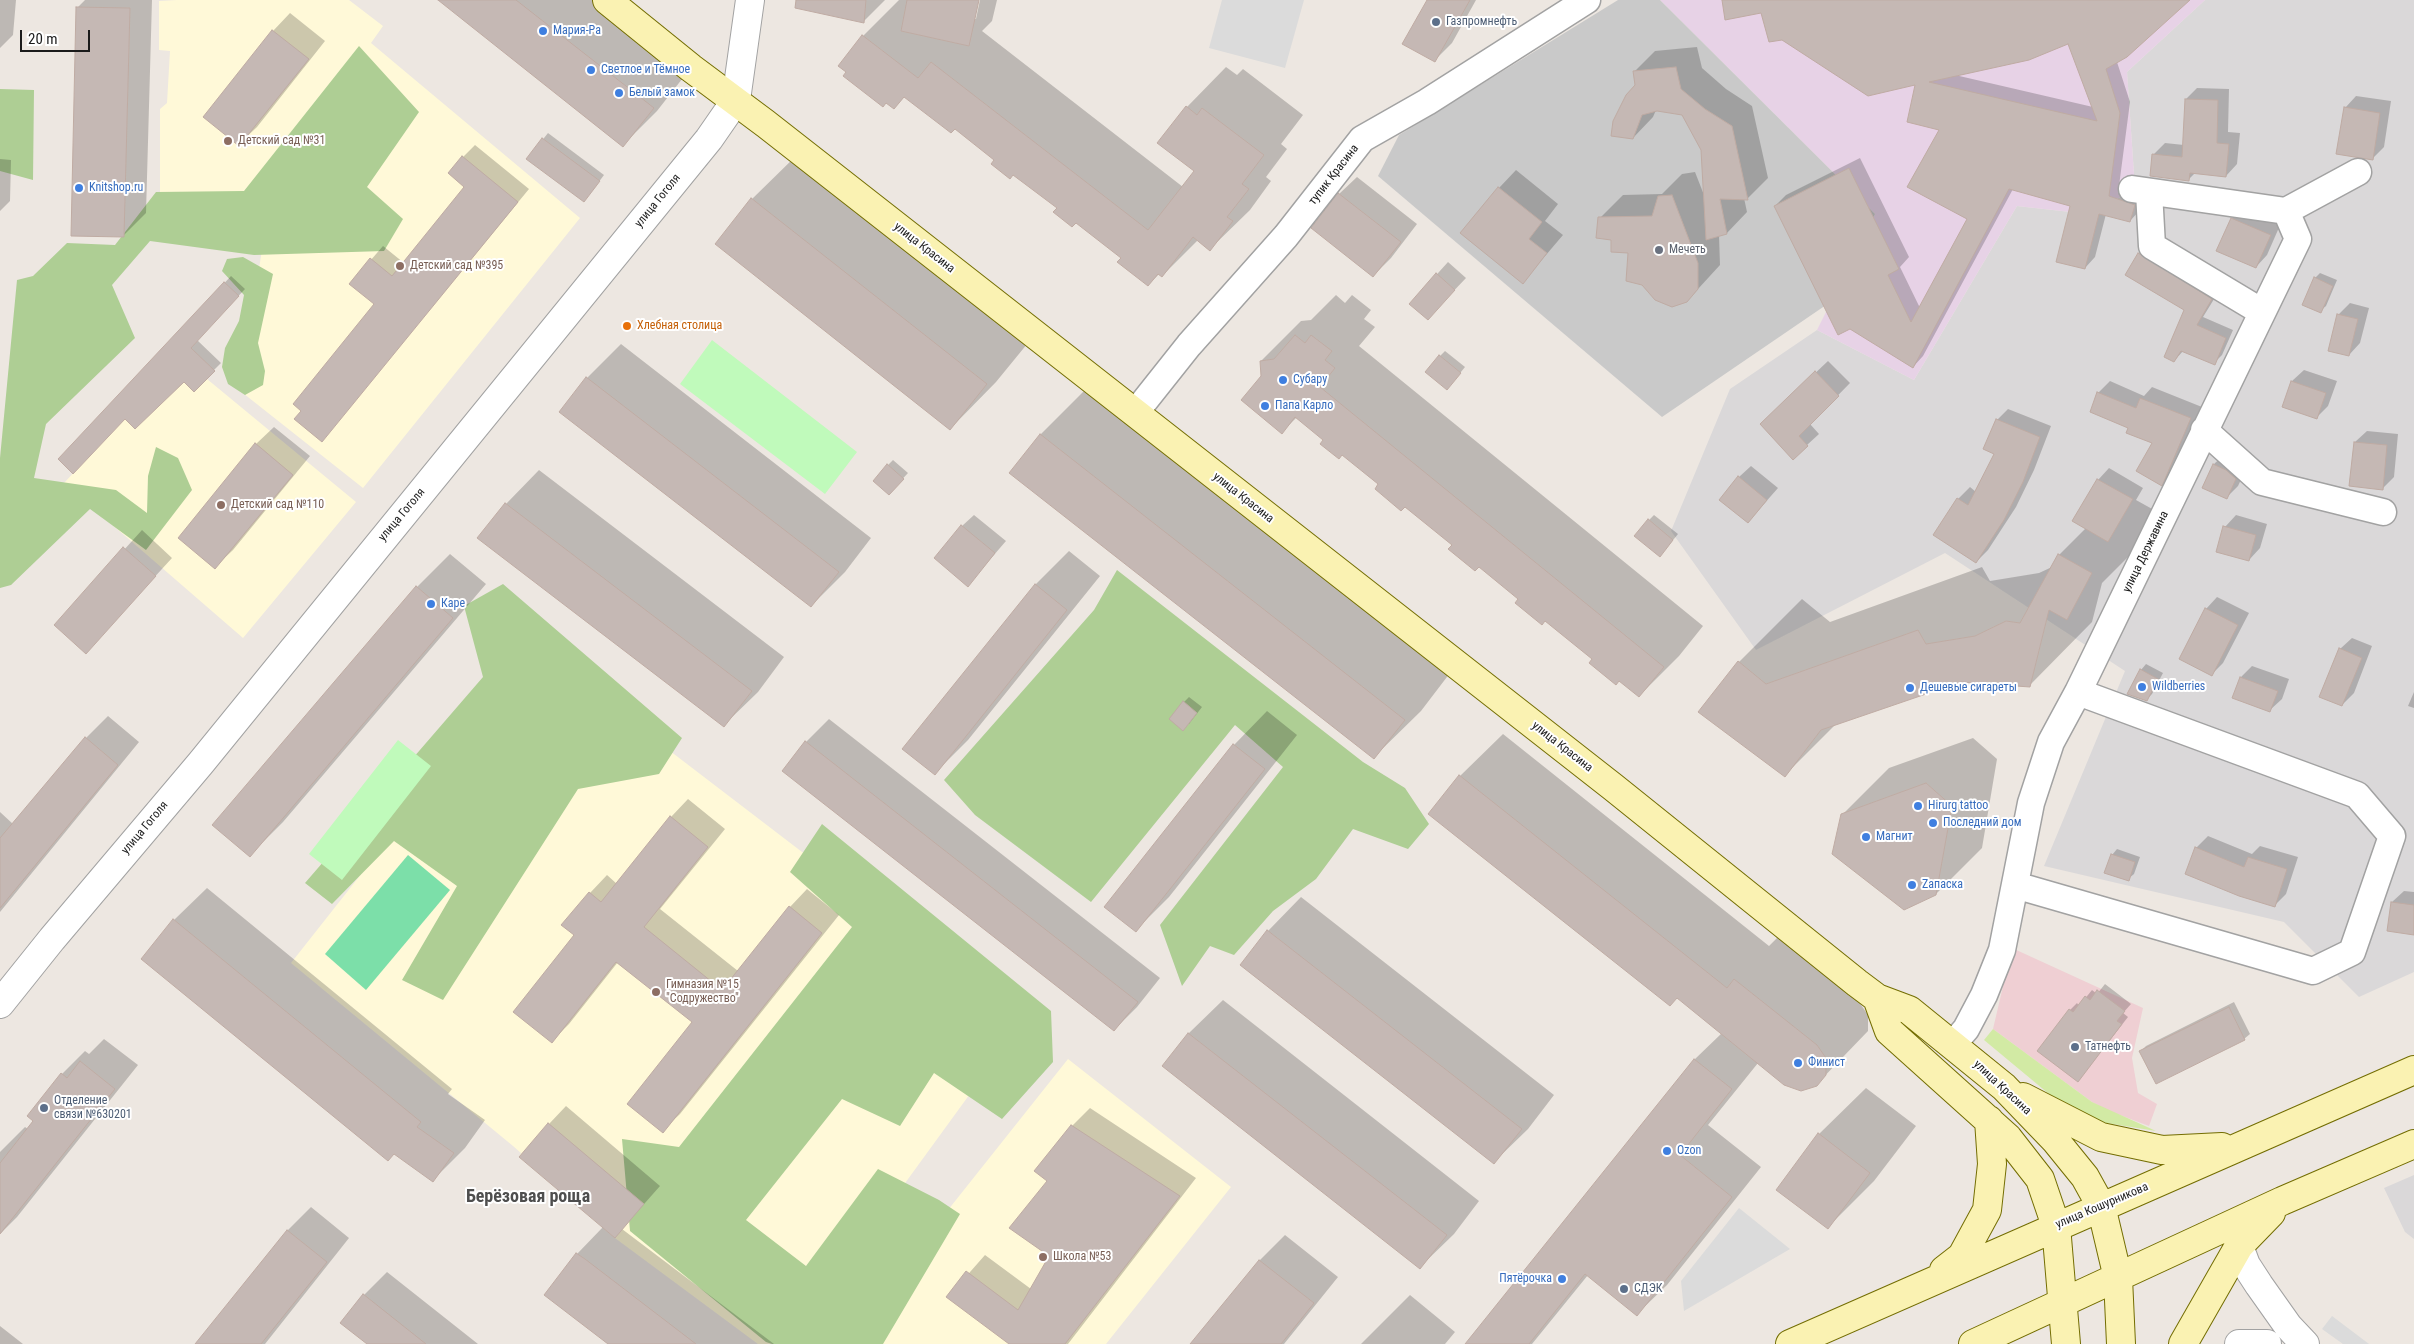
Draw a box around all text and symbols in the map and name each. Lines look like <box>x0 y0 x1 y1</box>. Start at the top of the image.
place label: Газпромнефть <box>1446 15 1517 29</box>
marker: Газпромнефть <box>1430 16 1442 28</box>
scale bar <box>22 20 92 52</box>
place label: Мария-Ра <box>553 24 601 38</box>
marker: Мария-Ра <box>537 25 549 37</box>
text: 20 m <box>28 30 58 48</box>
place label: Светлое и Тёмное <box>601 63 690 77</box>
marker: Светлое и Тёмное <box>585 64 597 76</box>
place label: Белый замок <box>629 86 695 100</box>
marker: Белый замок <box>613 87 625 99</box>
place label: Детский сад №31 <box>238 134 325 148</box>
marker: Детский сад №31 <box>222 135 234 147</box>
street label: тупик Красина <box>1306 142 1362 208</box>
street label: улица Гоголя <box>632 171 684 231</box>
place label: Knitshop.ru <box>89 181 143 195</box>
marker: Knitshop.ru <box>73 182 85 194</box>
street label: улица Красина <box>891 220 957 276</box>
place label: Мечеть <box>1669 243 1706 257</box>
marker: Мечеть <box>1653 244 1665 256</box>
place label: Детский сад №395 <box>410 259 503 273</box>
marker: Детский сад №395 <box>394 260 406 272</box>
place label: Хлебная столица <box>637 319 722 333</box>
marker: Хлебная столица <box>621 320 633 332</box>
place label: Субару <box>1293 373 1327 387</box>
marker: Субару <box>1277 374 1289 386</box>
place label: Папа Карло <box>1275 399 1333 413</box>
marker: Папа Карло <box>1259 400 1271 412</box>
street label: улица Красина <box>1210 470 1276 526</box>
street label: улица Гоголя <box>376 486 428 544</box>
place label: Детский сад №110 <box>231 498 324 512</box>
marker: Детский сад №110 <box>215 499 227 511</box>
street label: улица Державина <box>2120 509 2172 595</box>
place label: Каре <box>441 597 465 611</box>
marker: Каре <box>425 598 437 610</box>
place label: Wildberries <box>2152 680 2205 694</box>
place label: Дешевые сигареты <box>1920 681 2017 695</box>
marker: Wildberries <box>2136 681 2148 693</box>
marker: Дешевые сигареты <box>1904 682 1916 694</box>
street label: улица Красина <box>1529 719 1595 775</box>
street label: улица Гоголя <box>119 799 171 857</box>
place label: Hirurg tattoo <box>1928 799 1988 813</box>
marker: Hirurg tattoo <box>1912 800 1924 812</box>
place label: Последний дом <box>1943 816 2021 830</box>
marker: Последний дом <box>1927 817 1939 829</box>
place label: Магнит <box>1876 830 1913 844</box>
marker: Магнит <box>1860 831 1872 843</box>
place label: Zапаска <box>1922 878 1963 892</box>
marker: Zапаска <box>1906 879 1918 891</box>
place label: Гимназия №15 "Содружество" <box>666 978 739 1006</box>
marker: Гимназия №15 "Содружество" <box>650 986 662 998</box>
place label: Татнефть <box>2085 1040 2131 1054</box>
marker: Татнефть <box>2069 1041 2081 1053</box>
place label: Финист <box>1808 1056 1845 1070</box>
marker: Финист <box>1792 1057 1804 1069</box>
street label: улица Красина <box>1970 1058 2034 1118</box>
place label: Отделение связи №630201 <box>54 1094 132 1122</box>
marker: Отделение связи №630201 <box>38 1102 50 1114</box>
place label: Ozon <box>1677 1144 1701 1158</box>
marker: Ozon <box>1661 1145 1673 1157</box>
street label: улица Кошурникова <box>2053 1180 2151 1232</box>
district label: Берёзовая роща <box>466 1186 590 1208</box>
place label: Школа №53 <box>1053 1250 1111 1264</box>
marker: Школа №53 <box>1037 1251 1049 1263</box>
place label: Пятёрочка <box>1499 1272 1552 1286</box>
marker: Пятёрочка <box>1556 1273 1568 1285</box>
place label: СДЭК <box>1634 1282 1663 1296</box>
marker: СДЭК <box>1618 1283 1630 1295</box>

